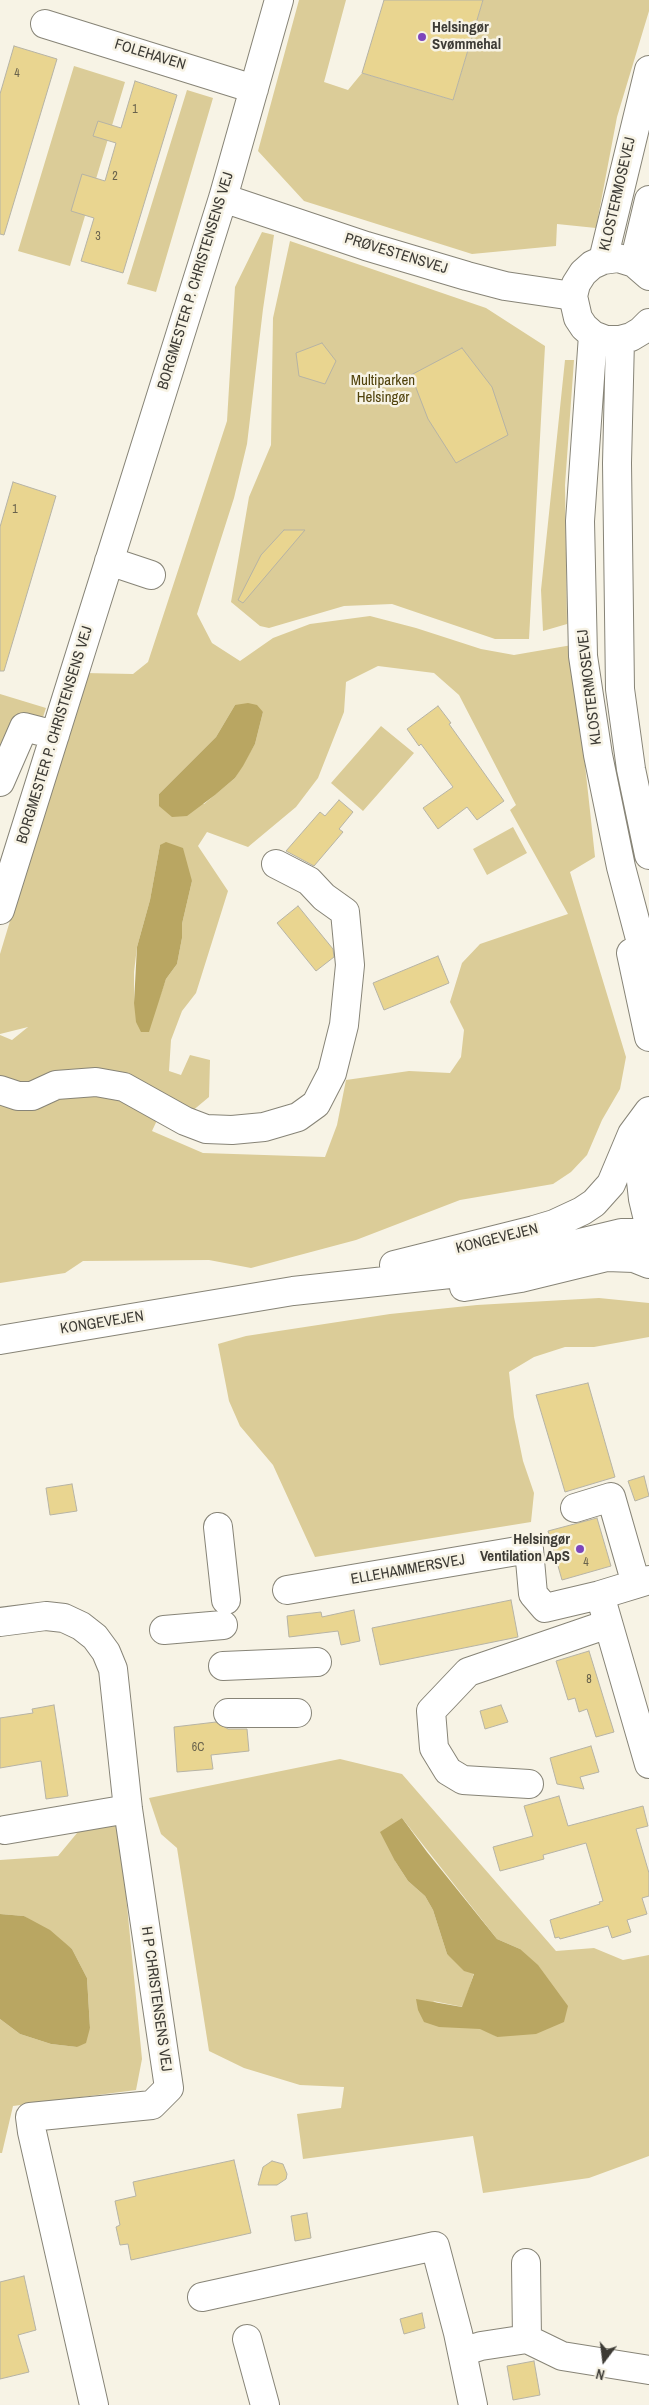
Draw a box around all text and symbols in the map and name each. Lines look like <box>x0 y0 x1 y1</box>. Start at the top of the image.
place label: Helsingør Svømmehal <box>432 19 501 54</box>
marker: Helsingør Svømmehal <box>416 31 428 43</box>
street label: FOLEHAVEN <box>112 36 188 74</box>
house number: 4 <box>14 67 20 81</box>
house number: 1 <box>132 103 138 117</box>
street label: KLOSTERMOSEVEJ <box>596 135 640 253</box>
house number: 2 <box>112 170 118 184</box>
street label: BORGMESTER P. CHRISTENSENS VEJ <box>154 170 238 392</box>
house number: 3 <box>95 230 101 244</box>
street label: PRØVESTENSVEJ <box>342 230 450 278</box>
park label: Multiparken Helsingør <box>351 372 415 407</box>
house number: 1 <box>12 503 18 517</box>
street label: BORGMESTER P. CHRISTENSENS VEJ <box>13 624 97 846</box>
street label: KLOSTERMOSEVEJ <box>574 628 606 746</box>
street label: KONGEVEJEN <box>454 1220 540 1258</box>
street label: KONGEVEJEN <box>59 1308 145 1338</box>
place label: Helsingør Ventilation ApS <box>480 1531 570 1566</box>
marker: Helsingør Ventilation ApS <box>574 1543 586 1555</box>
street label: ELLEHAMMERSVEJ <box>350 1551 466 1589</box>
house number: 4 <box>583 1556 589 1570</box>
house number: 8 <box>586 1673 592 1687</box>
house number: 6C <box>192 1741 204 1755</box>
street label: H P CHRISTENSENS VEJ <box>137 1925 175 2073</box>
north arrow <box>579 2335 629 2385</box>
text: N <box>594 2365 606 2384</box>

